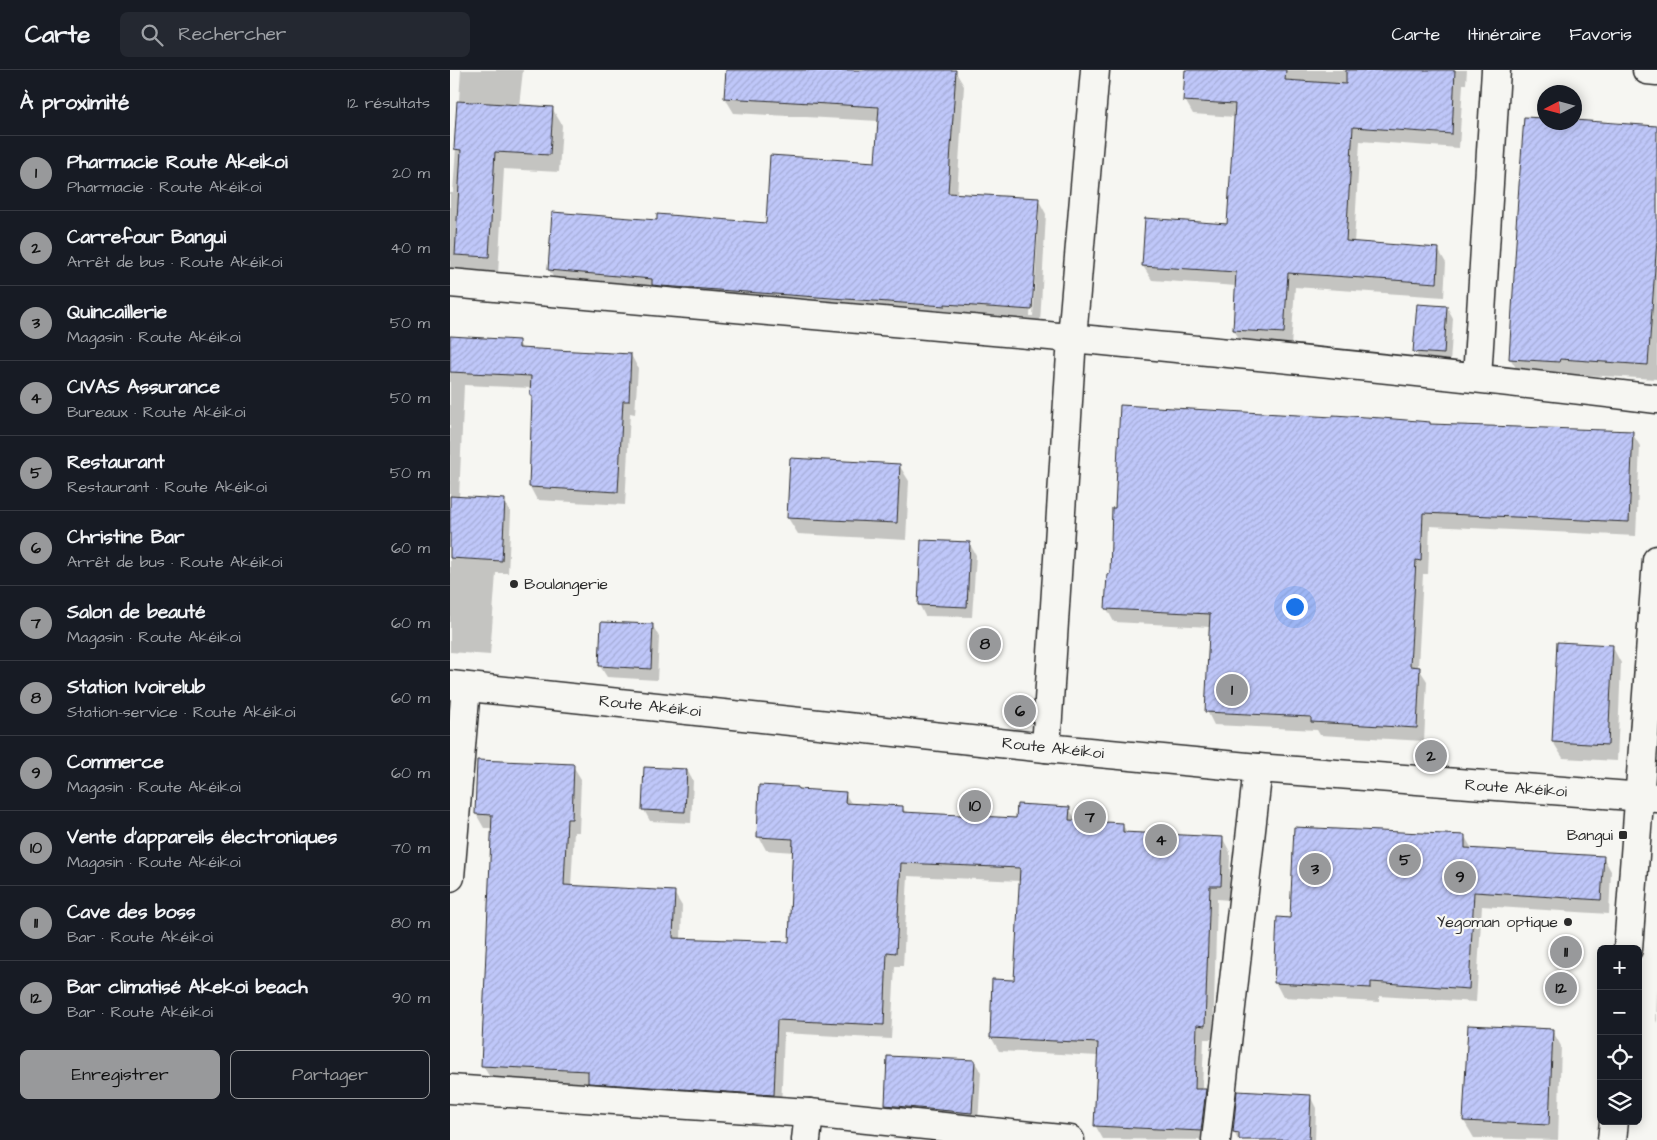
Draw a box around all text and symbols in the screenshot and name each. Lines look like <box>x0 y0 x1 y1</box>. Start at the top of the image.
search box <box>120 12 470 57</box>
text: Carte <box>25 18 90 52</box>
icon: search <box>138 21 166 49</box>
text: Rechercher <box>178 21 286 48</box>
text: Carte <box>1391 22 1440 47</box>
text: Itinéraire <box>1468 22 1541 47</box>
text: Favoris <box>1569 22 1632 47</box>
north arrow <box>1537 85 1582 130</box>
text: À proximité <box>20 88 129 117</box>
text: 12 résultats <box>347 92 430 114</box>
text: Pharmacie Route Akeikoi <box>67 149 288 176</box>
text: 1 <box>35 162 37 184</box>
text: 20 m <box>392 162 430 184</box>
text: Pharmacie · Route Akéikoi <box>67 176 261 198</box>
text: Carrefour Bangui <box>67 224 226 251</box>
text: 2 <box>31 237 41 259</box>
text: 40 m <box>390 237 430 259</box>
text: Arrêt de bus · Route Akéikoi <box>67 251 282 273</box>
text: Quincaillerie <box>67 299 167 326</box>
text: 3 <box>32 312 40 334</box>
text: 50 m <box>390 312 430 334</box>
text: Magasin · Route Akéikoi <box>67 326 241 348</box>
text: CIVAS Assurance <box>67 374 220 401</box>
text: 4 <box>31 387 41 409</box>
text: 50 m <box>390 387 430 409</box>
text: Bureaux · Route Akéikoi <box>67 401 245 423</box>
text: Restaurant <box>67 449 165 476</box>
text: 5 <box>30 462 42 484</box>
text: 50 m <box>390 462 430 484</box>
text: Restaurant · Route Akéikoi <box>67 476 267 498</box>
text: Christine Bar <box>67 524 184 551</box>
text: 6 <box>31 537 41 559</box>
text: 60 m <box>391 537 430 559</box>
text: Arrêt de bus · Route Akéikoi <box>67 551 282 573</box>
place label: Boulangerie <box>524 573 608 596</box>
marker: Boulangerie <box>508 578 520 590</box>
your location <box>1282 594 1308 620</box>
text: Salon de beauté <box>67 599 206 626</box>
text: 7 <box>31 612 41 634</box>
text: 60 m <box>391 612 430 634</box>
pin: 8 <box>969 625 1001 663</box>
text: Magasin · Route Akéikoi <box>67 626 241 648</box>
pin: 1 <box>1216 671 1248 709</box>
text: Station Ivoirelub <box>67 674 205 701</box>
text: 8 <box>31 687 41 709</box>
text: 60 m <box>391 687 430 709</box>
street label: Route Akéikoi <box>598 690 703 722</box>
pin: 6 <box>1004 692 1036 730</box>
text: Station-service · Route Akéikoi <box>67 701 295 723</box>
street label: Route Akéikoi <box>1001 732 1106 764</box>
pin: 2 <box>1415 737 1447 775</box>
text: Commerce <box>67 749 164 776</box>
text: 9 <box>31 762 41 784</box>
text: 60 m <box>391 762 430 784</box>
street label: Route Akéikoi <box>1464 773 1568 803</box>
text: Magasin · Route Akéikoi <box>67 776 241 798</box>
pin: 10 <box>959 787 991 825</box>
pin: 7 <box>1074 798 1106 836</box>
pin: 4 <box>1145 821 1177 859</box>
text: Vente d'appareils électroniques <box>67 824 337 851</box>
place label: Bangui <box>1567 824 1614 847</box>
marker: Bangui <box>1617 829 1629 841</box>
text: 10 <box>30 837 42 859</box>
text: 70 m <box>391 837 430 859</box>
pin: 5 <box>1389 841 1421 879</box>
pin: 3 <box>1299 850 1331 888</box>
text: Magasin · Route Akéikoi <box>67 851 241 873</box>
pin: 9 <box>1444 858 1476 896</box>
text: Cave des boss <box>67 899 195 926</box>
place label: Yegoman optique <box>1437 911 1558 934</box>
text: 11 <box>34 912 38 934</box>
text: 80 m <box>391 912 430 934</box>
marker: Yegoman optique <box>1562 916 1574 928</box>
text: Bar · Route Akéikoi <box>67 926 213 948</box>
pin: 11 <box>1550 933 1582 971</box>
map controls <box>1597 945 1642 1125</box>
button: + <box>1597 945 1642 990</box>
pin: 12 <box>1545 969 1577 1007</box>
text: Bar climatisé Akekoi beach <box>67 974 308 1001</box>
text: 12 <box>30 987 42 1009</box>
text: 90 m <box>392 987 430 1009</box>
button: − <box>1597 990 1642 1035</box>
text: Bar · Route Akéikoi <box>67 1001 213 1023</box>
button: locate <box>1597 1035 1642 1080</box>
button: Enregistrer <box>20 1050 220 1099</box>
button: Partager <box>230 1050 430 1099</box>
button: layers <box>1597 1080 1642 1125</box>

